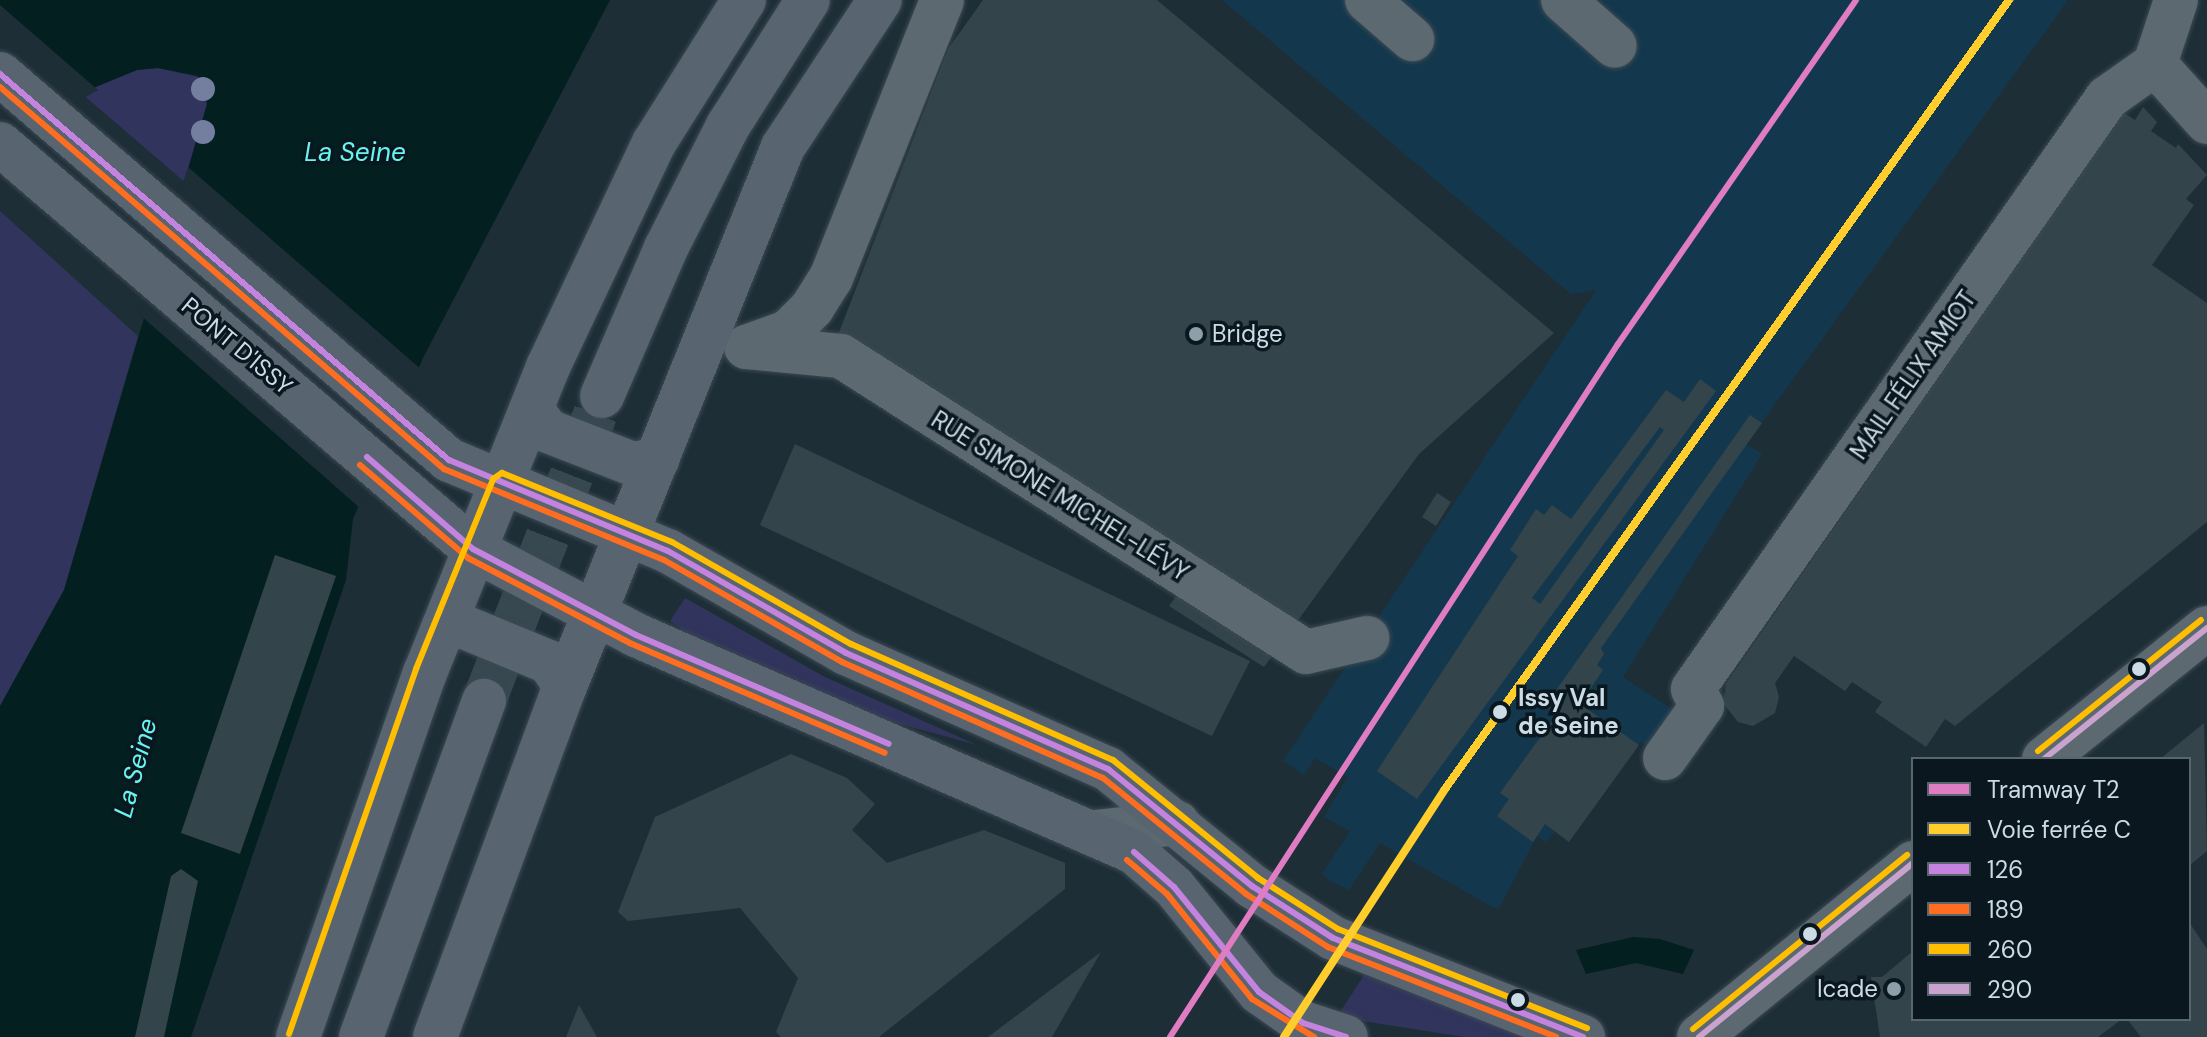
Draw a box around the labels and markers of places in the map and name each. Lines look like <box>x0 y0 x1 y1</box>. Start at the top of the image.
place label: Bridge <box>1212 320 1283 348</box>
marker: Bridge <box>1187 325 1205 343</box>
unlabelled marker <box>2131 661 2147 677</box>
place label: Issy Val de Seine <box>1518 684 1619 740</box>
marker: Issy Val de Seine <box>1489 701 1511 723</box>
unlabelled marker <box>1802 926 1818 942</box>
place label: Icade <box>1817 975 1878 1003</box>
marker: Icade <box>1885 980 1903 998</box>
unlabelled marker <box>1510 992 1526 1008</box>

